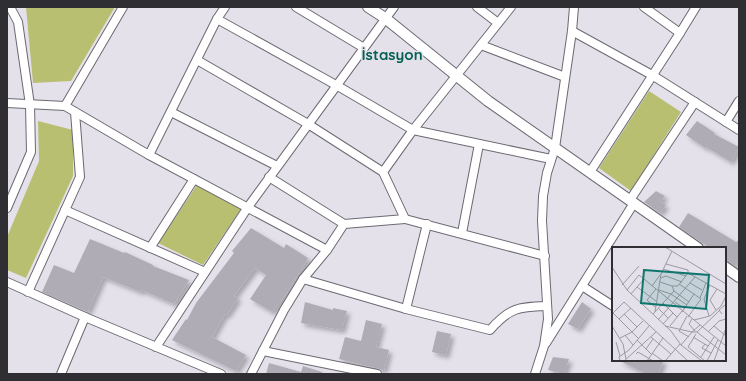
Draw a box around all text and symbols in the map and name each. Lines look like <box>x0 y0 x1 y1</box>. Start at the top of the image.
district label: İstasyon <box>361 45 423 64</box>
inset map <box>612 247 726 361</box>

